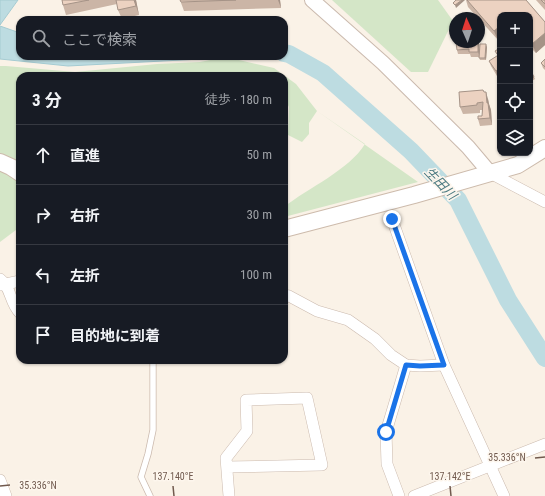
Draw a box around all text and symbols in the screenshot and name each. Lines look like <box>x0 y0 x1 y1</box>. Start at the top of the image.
north arrow <box>449 12 485 48</box>
map controls <box>497 12 533 156</box>
button: + <box>497 12 533 48</box>
search box <box>16 16 288 60</box>
icon: search <box>30 27 52 49</box>
text: ここで検索 <box>62 31 137 49</box>
button: − <box>497 48 533 84</box>
button: locate <box>497 84 533 120</box>
text: 3 分 <box>32 90 62 110</box>
text: 徒歩 · 180 m <box>205 92 272 107</box>
button: layers <box>497 120 533 156</box>
icon: ahead <box>32 144 54 166</box>
text: 直進 <box>70 147 100 165</box>
text: 50 m <box>246 147 272 162</box>
water label: 生田川 <box>422 164 461 204</box>
icon: right <box>32 204 54 226</box>
text: 右折 <box>70 207 100 225</box>
text: 30 m <box>246 207 272 222</box>
route end <box>383 210 401 228</box>
icon: left <box>32 264 54 286</box>
text: 左折 <box>70 267 100 285</box>
text: 100 m <box>240 267 272 282</box>
icon: arrive <box>32 324 54 346</box>
text: 目的地に到着 <box>70 327 160 345</box>
route start <box>377 423 395 441</box>
text: 35.336°N <box>488 452 526 463</box>
text: 137.140°E <box>153 471 194 482</box>
text: 137.142°E <box>430 471 471 482</box>
text: 35.336°N <box>19 480 57 491</box>

